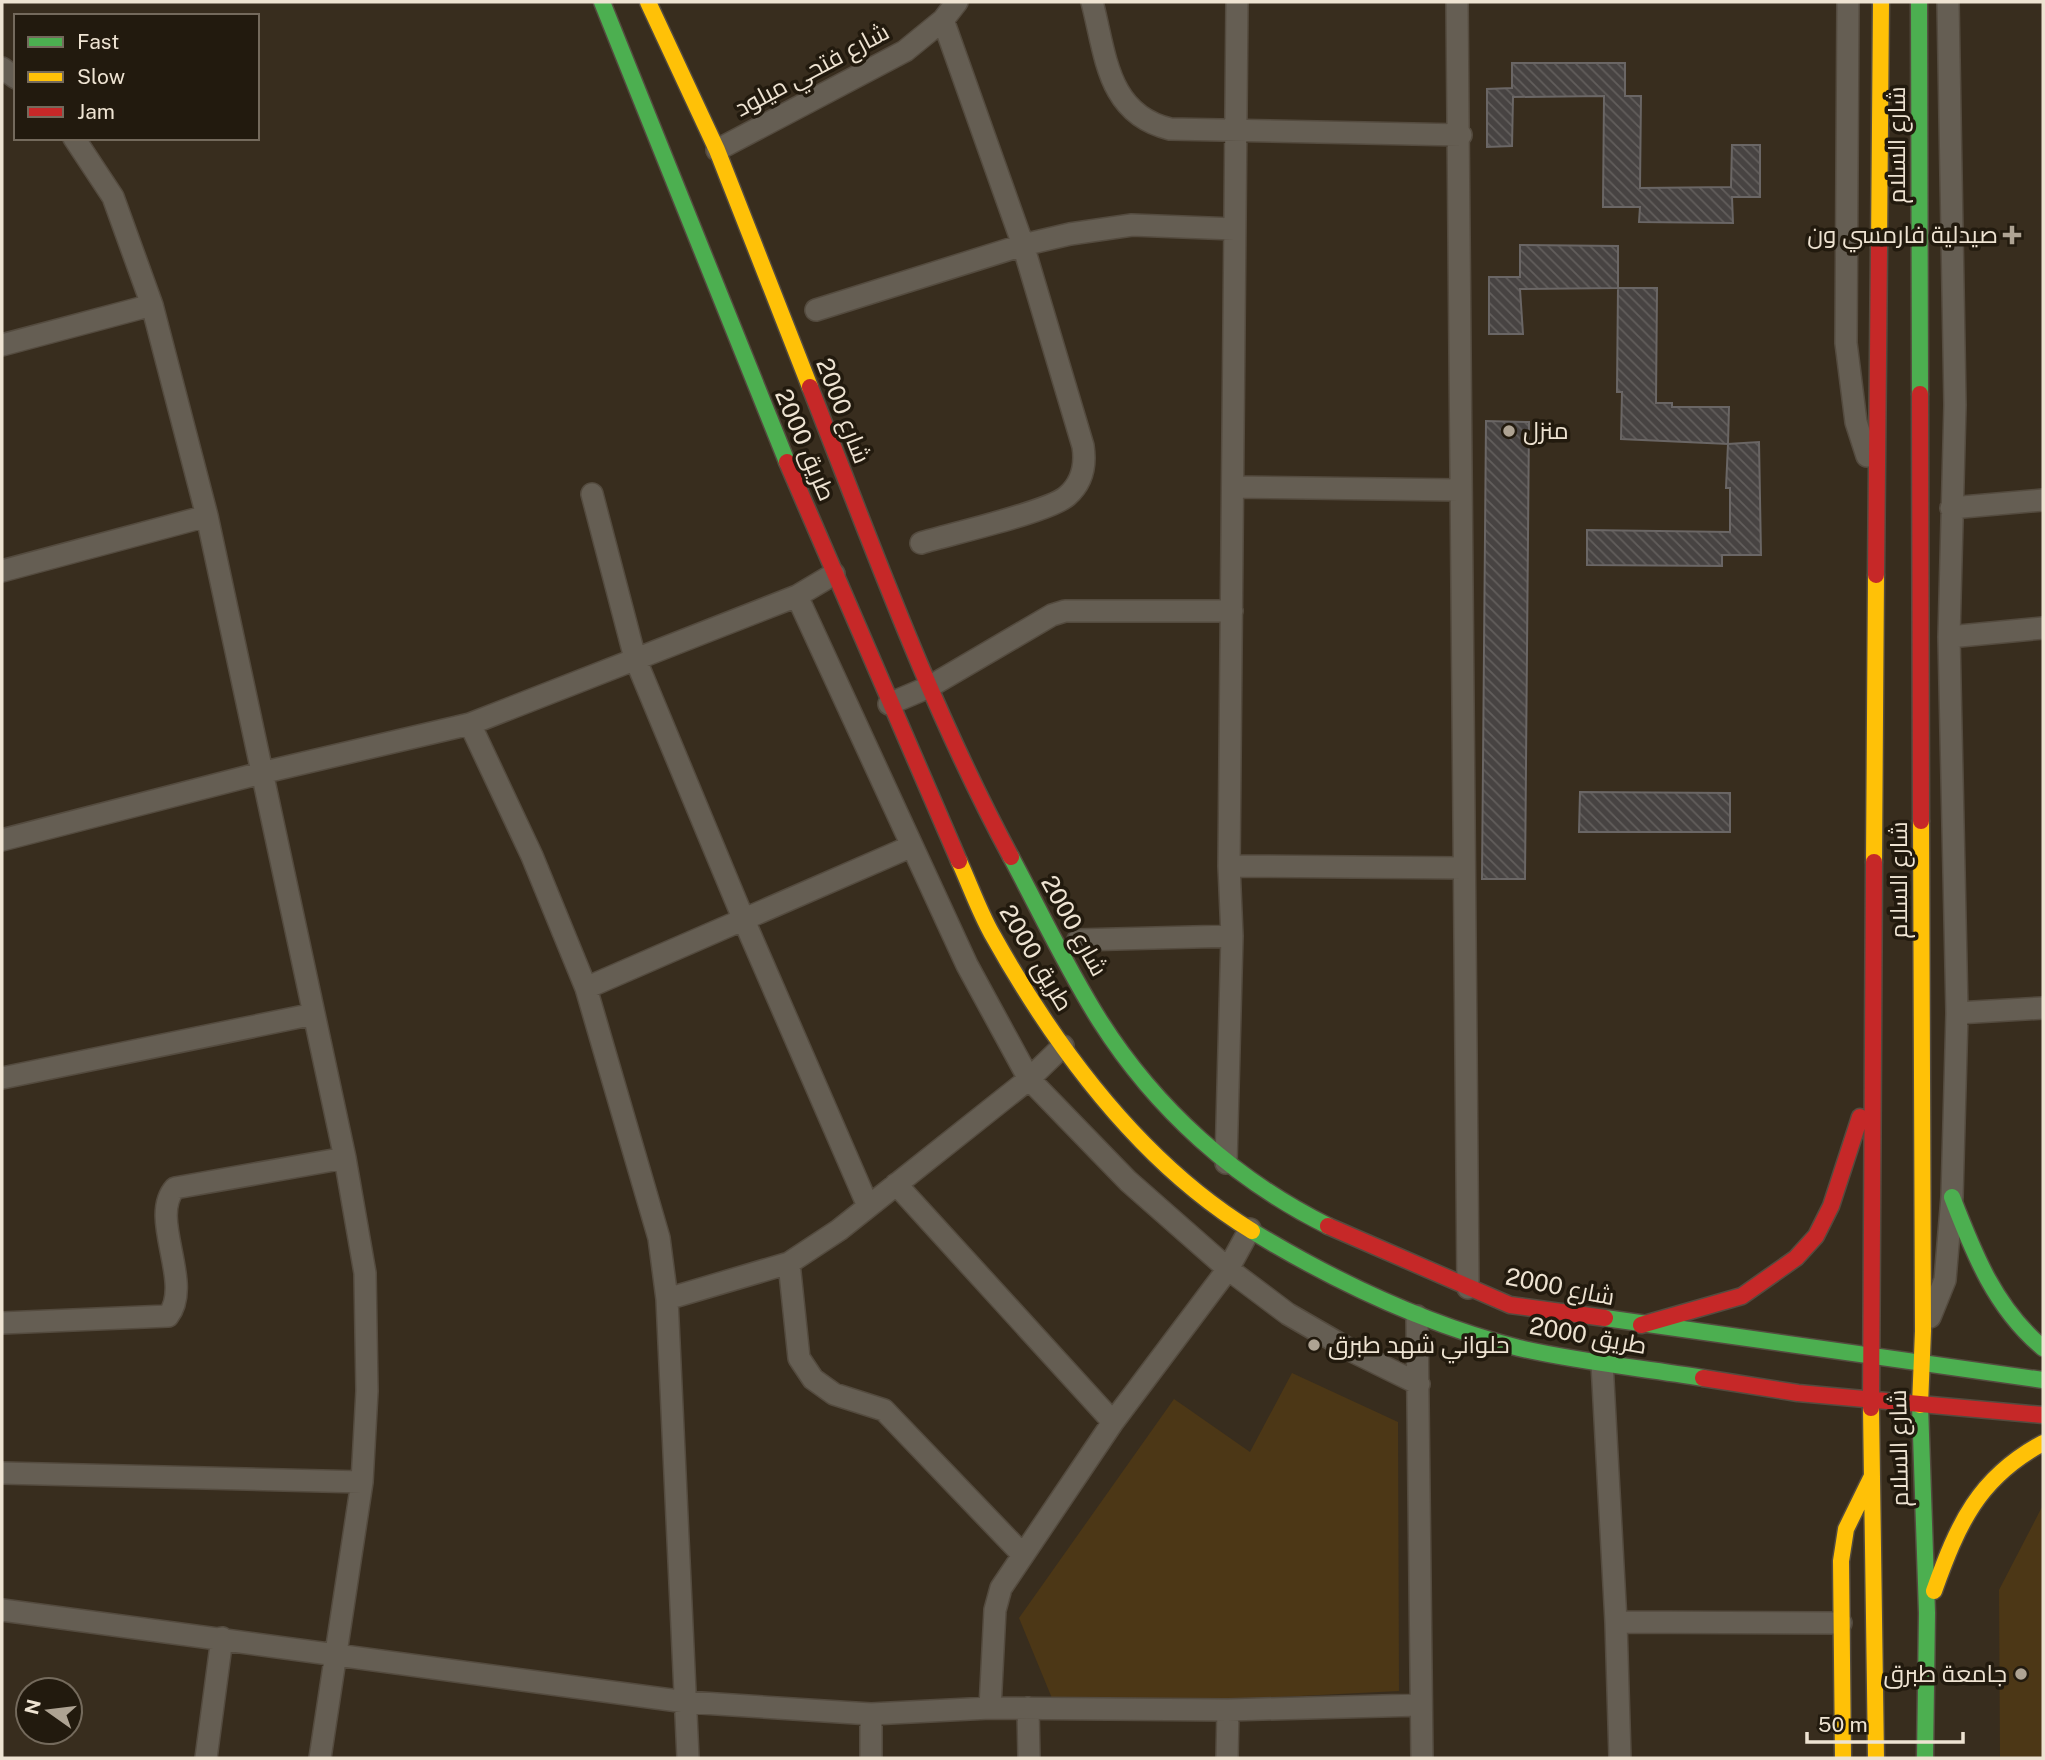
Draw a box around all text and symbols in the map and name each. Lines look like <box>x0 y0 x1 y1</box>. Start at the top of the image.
legend <box>14 14 259 140</box>
street label: شارع فتحي ميلود <box>730 17 896 127</box>
text: Fast <box>77 29 119 54</box>
text: Slow <box>77 64 125 89</box>
street label: شارع السلام <box>1882 86 1913 204</box>
text: Jam <box>77 99 115 124</box>
place label: صيدلية فارمسي ون <box>1807 220 1998 253</box>
marker: صيدلية فارمسي ون <box>2004 227 2020 243</box>
street label: شارع 2000 <box>808 354 877 468</box>
street label: طريق 2000 <box>768 384 842 506</box>
place label: منزل <box>1523 416 1569 445</box>
marker: منزل <box>1501 423 1517 439</box>
street label: شارع السلام <box>1884 821 1915 939</box>
street label: شارع 2000 <box>1033 870 1114 982</box>
street label: طريق 2000 <box>993 899 1079 1017</box>
street label: شارع 2000 <box>1503 1262 1617 1313</box>
street label: طريق 2000 <box>1527 1311 1649 1361</box>
place label: حلواني شهد طبرق <box>1328 1330 1510 1364</box>
marker: حلواني شهد طبرق <box>1306 1337 1322 1353</box>
street label: شارع السلام <box>1883 1389 1916 1507</box>
place label: جامعة طبرق <box>1883 1659 2007 1689</box>
marker: جامعة طبرق <box>2013 1666 2029 1682</box>
north arrow <box>14 1676 84 1746</box>
text: N <box>20 1697 45 1717</box>
scale bar <box>1807 1700 1963 1744</box>
text: 50 m <box>1818 1712 1868 1737</box>

